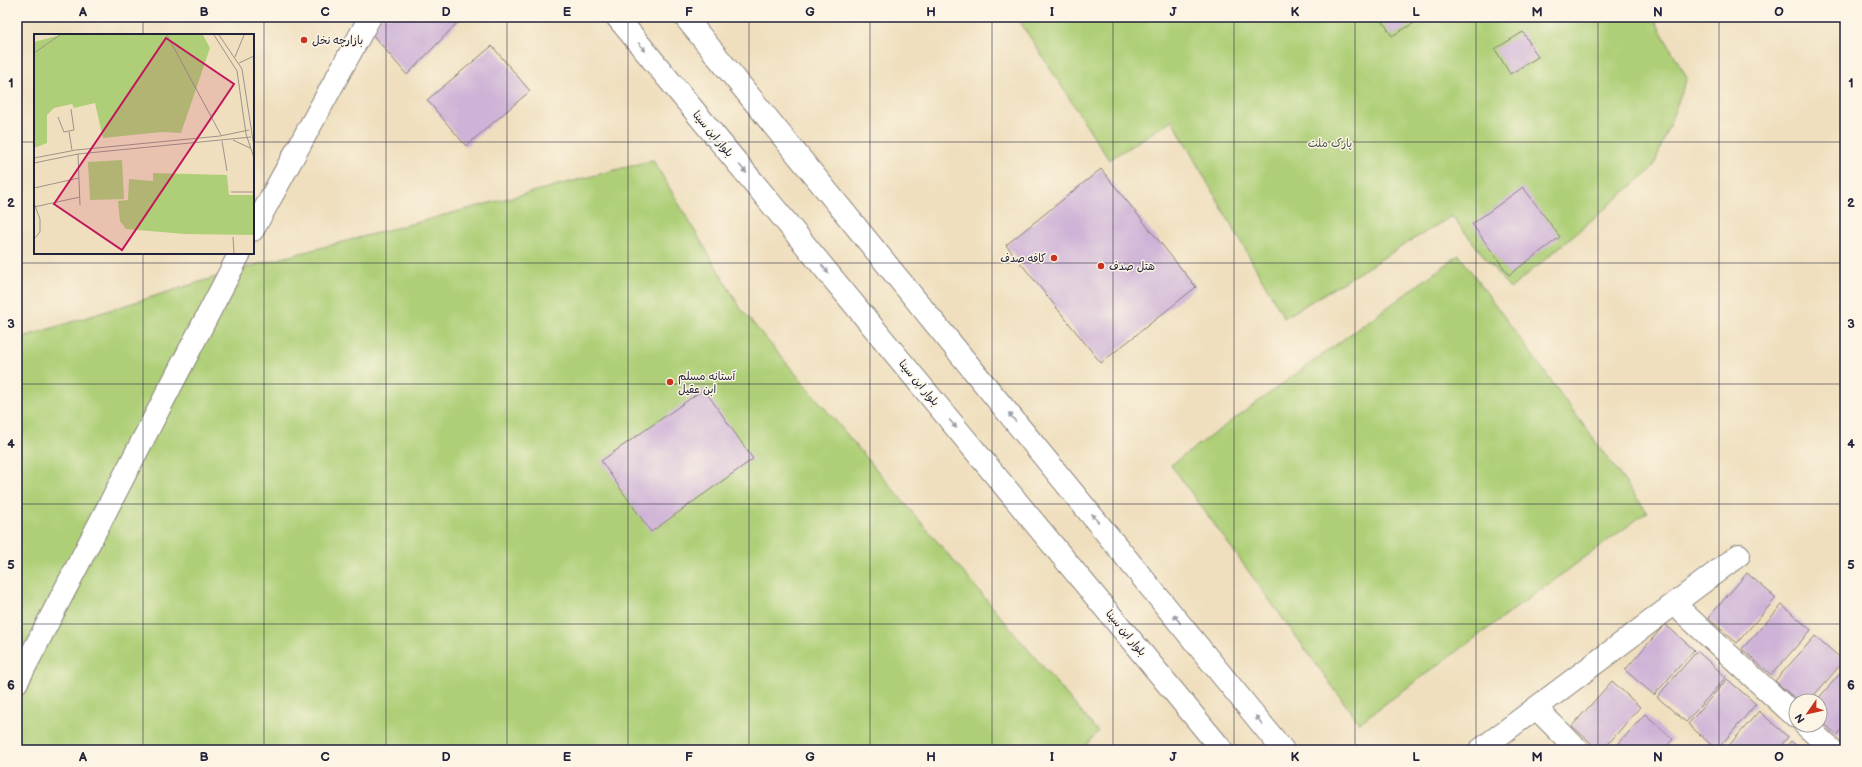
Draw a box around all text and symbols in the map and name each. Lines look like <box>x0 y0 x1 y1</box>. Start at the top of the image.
text: A <box>78 4 87 20</box>
text: B <box>199 4 209 20</box>
text: C <box>320 4 330 20</box>
text: D <box>441 4 451 20</box>
text: E <box>563 4 572 20</box>
text: F <box>685 4 693 20</box>
text: G <box>805 4 815 20</box>
text: H <box>926 4 936 20</box>
text: I <box>1050 4 1054 20</box>
text: J <box>1169 4 1177 20</box>
text: K <box>1291 4 1300 20</box>
text: L <box>1412 4 1420 20</box>
text: M <box>1531 4 1543 20</box>
text: N <box>1653 4 1663 20</box>
text: O <box>1774 4 1784 20</box>
inset map <box>34 34 254 254</box>
place label: بازارچه نخل <box>312 34 363 48</box>
marker: بازارچه نخل <box>299 35 309 45</box>
one-way arrow <box>638 42 646 52</box>
text: 1 <box>8 75 14 91</box>
text: 1 <box>1848 75 1854 91</box>
street label: بلوار ابن سینا <box>689 108 736 160</box>
park label: پارک ملت <box>1308 137 1352 150</box>
one-way arrow <box>738 164 747 174</box>
text: 2 <box>7 195 15 211</box>
text: 2 <box>1847 195 1855 211</box>
place label: کافه صدف <box>1000 252 1046 265</box>
marker: کافه صدف <box>1049 253 1059 263</box>
place label: هتل صدف <box>1109 260 1155 273</box>
marker: هتل صدف <box>1096 261 1106 271</box>
one-way arrow <box>821 264 830 275</box>
text: 3 <box>7 316 15 332</box>
text: 3 <box>1847 316 1855 332</box>
street label: بلوار ابن سینا <box>895 357 942 409</box>
place label: آستانه مسلم ابن عقیل <box>678 370 737 397</box>
marker: آستانه مسلم ابن عقیل <box>665 377 675 387</box>
one-way arrow <box>1008 412 1017 423</box>
one-way arrow <box>948 418 957 429</box>
text: 4 <box>7 436 15 452</box>
text: 4 <box>1847 436 1855 452</box>
one-way arrow <box>1090 513 1099 523</box>
text: 5 <box>7 557 15 573</box>
text: 5 <box>1847 557 1855 573</box>
street label: بلوار ابن سینا <box>1102 607 1149 659</box>
one-way arrow <box>1173 613 1182 624</box>
text: 6 <box>7 677 15 693</box>
text: 6 <box>1847 677 1855 693</box>
north arrow <box>1788 693 1828 733</box>
text: N <box>1792 711 1808 725</box>
one-way arrow <box>1255 714 1263 725</box>
text: A <box>78 749 87 765</box>
text: B <box>199 749 209 765</box>
text: C <box>320 749 330 765</box>
text: D <box>441 749 451 765</box>
text: E <box>563 749 572 765</box>
text: F <box>685 749 693 765</box>
text: G <box>805 749 815 765</box>
text: H <box>926 749 936 765</box>
text: I <box>1050 749 1054 765</box>
text: J <box>1169 749 1177 765</box>
text: K <box>1291 749 1300 765</box>
text: L <box>1412 749 1420 765</box>
text: M <box>1531 749 1543 765</box>
text: N <box>1653 749 1663 765</box>
text: O <box>1774 749 1784 765</box>

